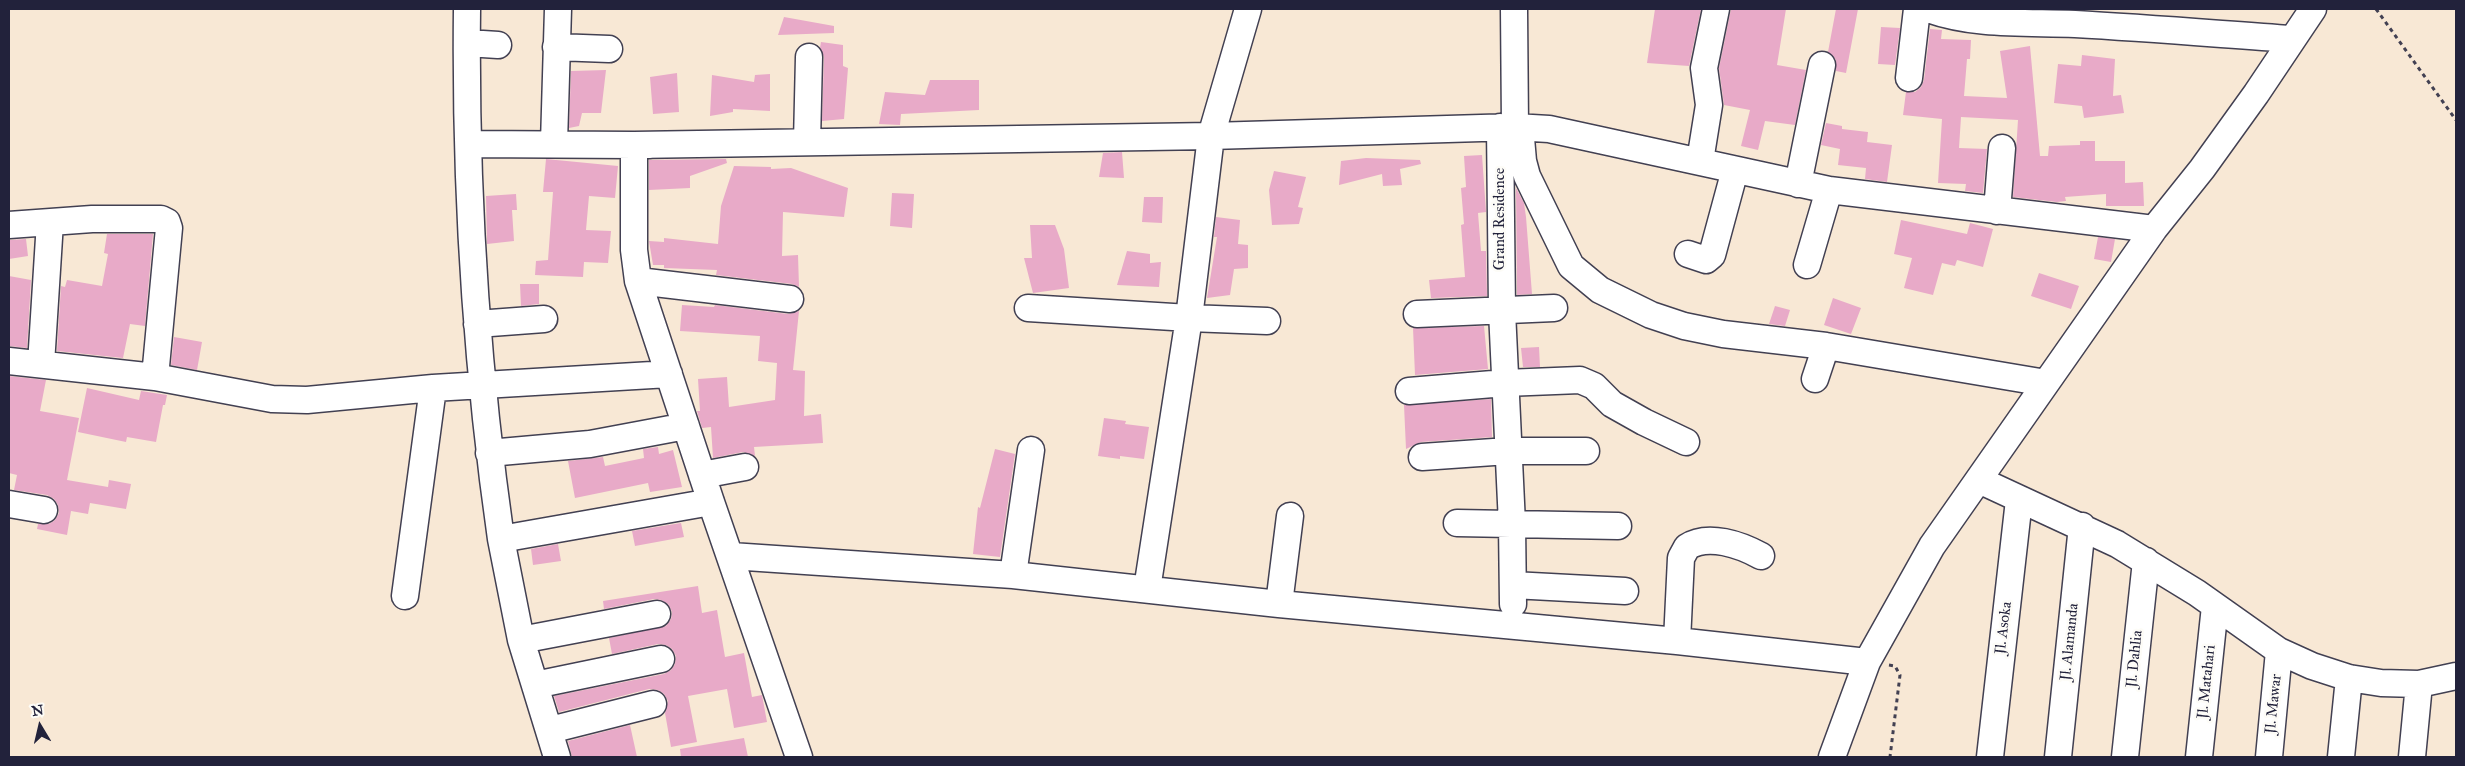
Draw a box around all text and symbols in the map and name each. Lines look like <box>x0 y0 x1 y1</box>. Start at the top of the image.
street label: Grand Residence <box>1491 168 1509 270</box>
street label: Jl. Asoka <box>1992 601 2016 655</box>
street label: Jl. Alamanda <box>2057 602 2083 682</box>
street label: Jl. Dahlia <box>2123 629 2147 689</box>
street label: Jl. Matahari <box>2194 644 2220 720</box>
street label: Jl. Mawar <box>2262 673 2286 735</box>
north arrow <box>15 701 65 751</box>
text: N <box>30 701 45 720</box>

